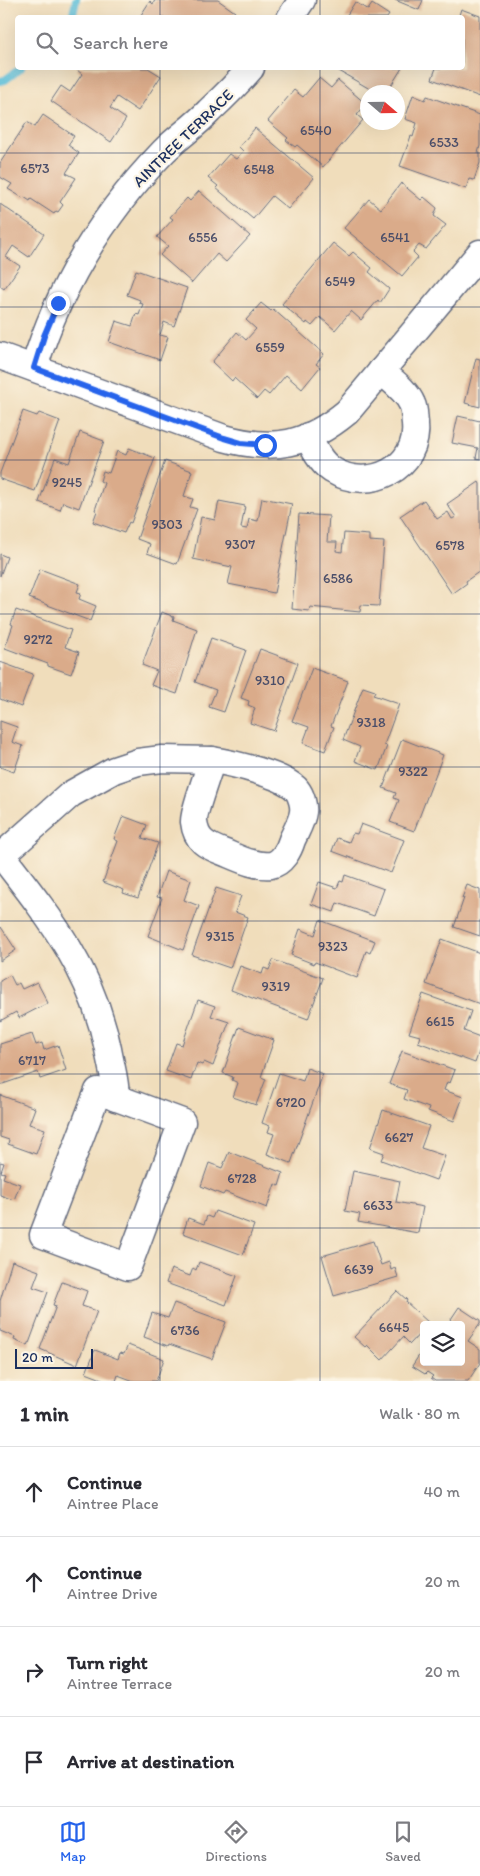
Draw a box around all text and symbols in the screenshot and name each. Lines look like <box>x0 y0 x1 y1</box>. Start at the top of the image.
search box <box>15 15 465 70</box>
icon: search <box>33 29 61 57</box>
text: Search here <box>73 31 168 54</box>
street label: AINTREE TERRACE <box>129 85 237 191</box>
north arrow <box>360 85 405 130</box>
house number: 6540 <box>300 122 332 139</box>
house number: 6533 <box>429 134 459 151</box>
house number: 6573 <box>20 160 50 177</box>
house number: 6548 <box>244 161 275 178</box>
house number: 6556 <box>188 229 218 246</box>
house number: 6541 <box>380 229 410 246</box>
house number: 6549 <box>325 273 355 290</box>
route end <box>47 292 70 315</box>
house number: 6559 <box>255 339 285 356</box>
route start <box>254 434 277 457</box>
house number: 9245 <box>52 474 82 491</box>
house number: 9303 <box>151 516 183 533</box>
house number: 9307 <box>225 536 255 553</box>
house number: 6578 <box>435 537 465 554</box>
house number: 6586 <box>323 570 353 587</box>
house number: 9272 <box>24 631 53 648</box>
house number: 9310 <box>255 672 285 689</box>
house number: 9318 <box>356 714 386 731</box>
house number: 9322 <box>398 763 428 780</box>
house number: 9315 <box>206 928 234 945</box>
house number: 9323 <box>318 938 348 955</box>
house number: 9319 <box>262 978 290 995</box>
house number: 6615 <box>426 1013 454 1030</box>
house number: 6717 <box>18 1052 46 1069</box>
house number: 6720 <box>276 1094 306 1111</box>
house number: 6627 <box>384 1129 414 1146</box>
house number: 6728 <box>227 1170 257 1187</box>
house number: 6633 <box>363 1197 393 1214</box>
house number: 6639 <box>344 1261 374 1278</box>
house number: 6645 <box>379 1319 409 1336</box>
map controls <box>420 1321 465 1366</box>
button: layers <box>420 1321 465 1366</box>
house number: 6736 <box>170 1322 200 1339</box>
scale bar <box>15 1346 92 1369</box>
text: 20 m <box>22 1349 53 1366</box>
text: 1 min <box>20 1401 69 1426</box>
text: Walk · 80 m <box>379 1404 460 1423</box>
text: Continue <box>67 1471 142 1494</box>
icon: ahead <box>20 1478 48 1506</box>
text: 40 m <box>423 1482 460 1501</box>
text: Aintree Place <box>67 1494 159 1513</box>
text: Continue <box>67 1561 142 1584</box>
icon: ahead <box>20 1568 48 1596</box>
text: 20 m <box>425 1572 460 1591</box>
text: Aintree Drive <box>67 1584 158 1603</box>
text: Turn right <box>67 1651 148 1674</box>
icon: right <box>20 1658 48 1686</box>
text: 20 m <box>425 1662 460 1681</box>
text: Aintree Terrace <box>67 1674 172 1693</box>
icon: arrive <box>20 1748 48 1776</box>
text: Arrive at destination <box>67 1750 234 1773</box>
tab: Map <box>59 1818 87 1865</box>
tab: Directions <box>205 1818 267 1865</box>
tab: Saved <box>385 1818 421 1865</box>

